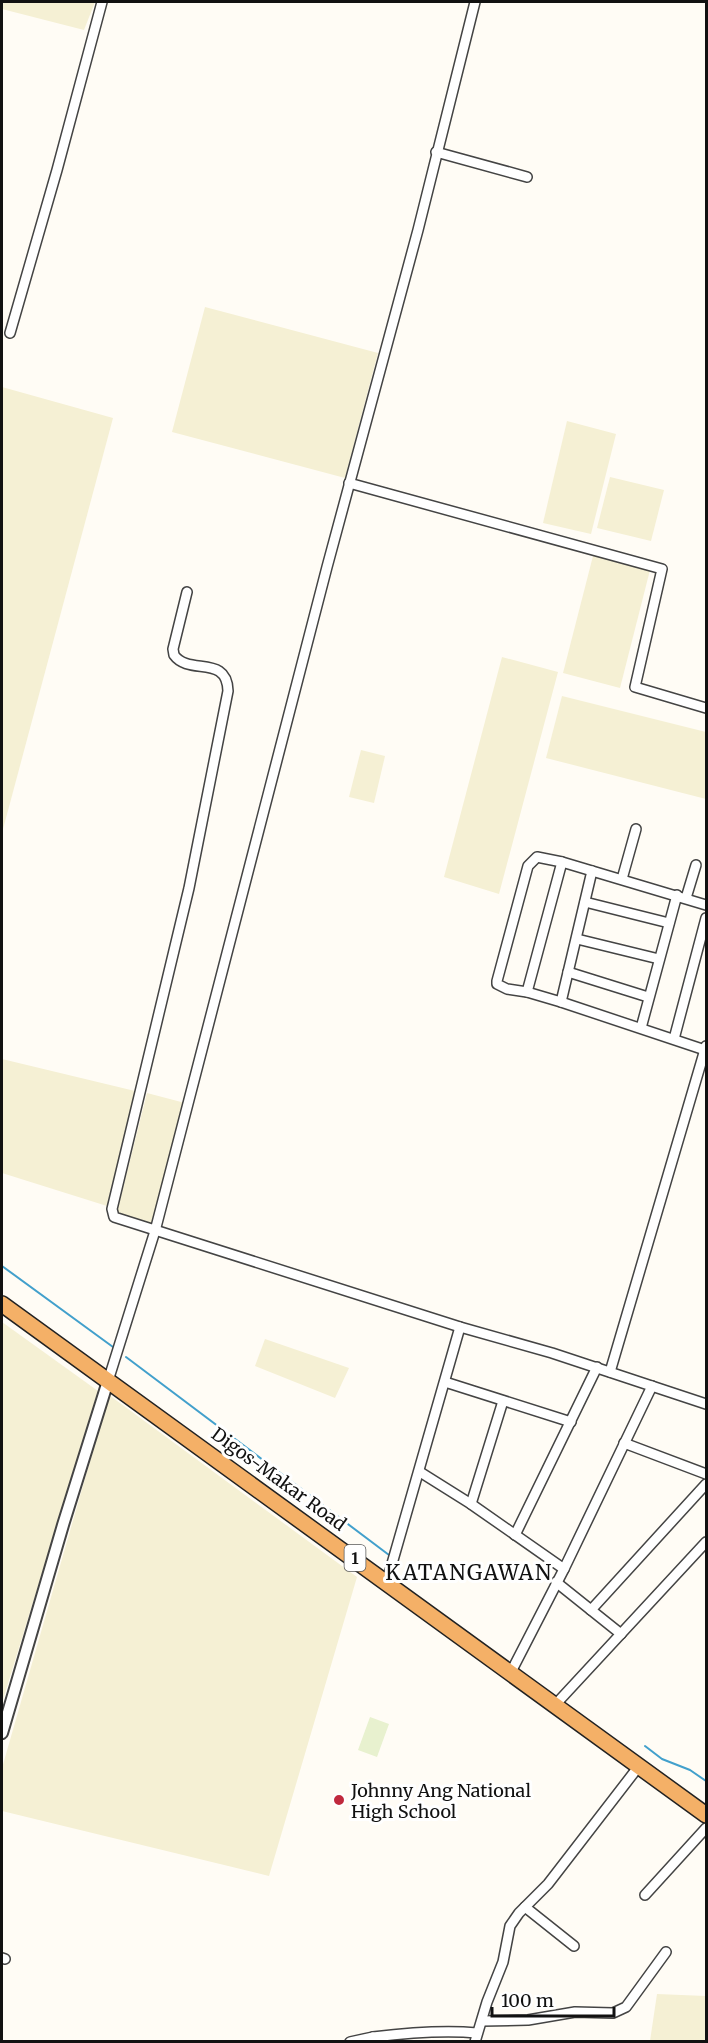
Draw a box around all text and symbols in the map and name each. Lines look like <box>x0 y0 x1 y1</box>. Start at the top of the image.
street label: Digos-Makar Road <box>207 1422 351 1536</box>
road number: 1 <box>344 1545 366 1571</box>
district label: KATANGAWAN <box>385 1559 553 1586</box>
place label: Johnny Ang National High School <box>350 1779 531 1823</box>
marker: Johnny Ang National High School <box>332 1793 346 1807</box>
scale bar <box>492 1980 614 2018</box>
text: 100 m <box>501 1989 554 2012</box>

